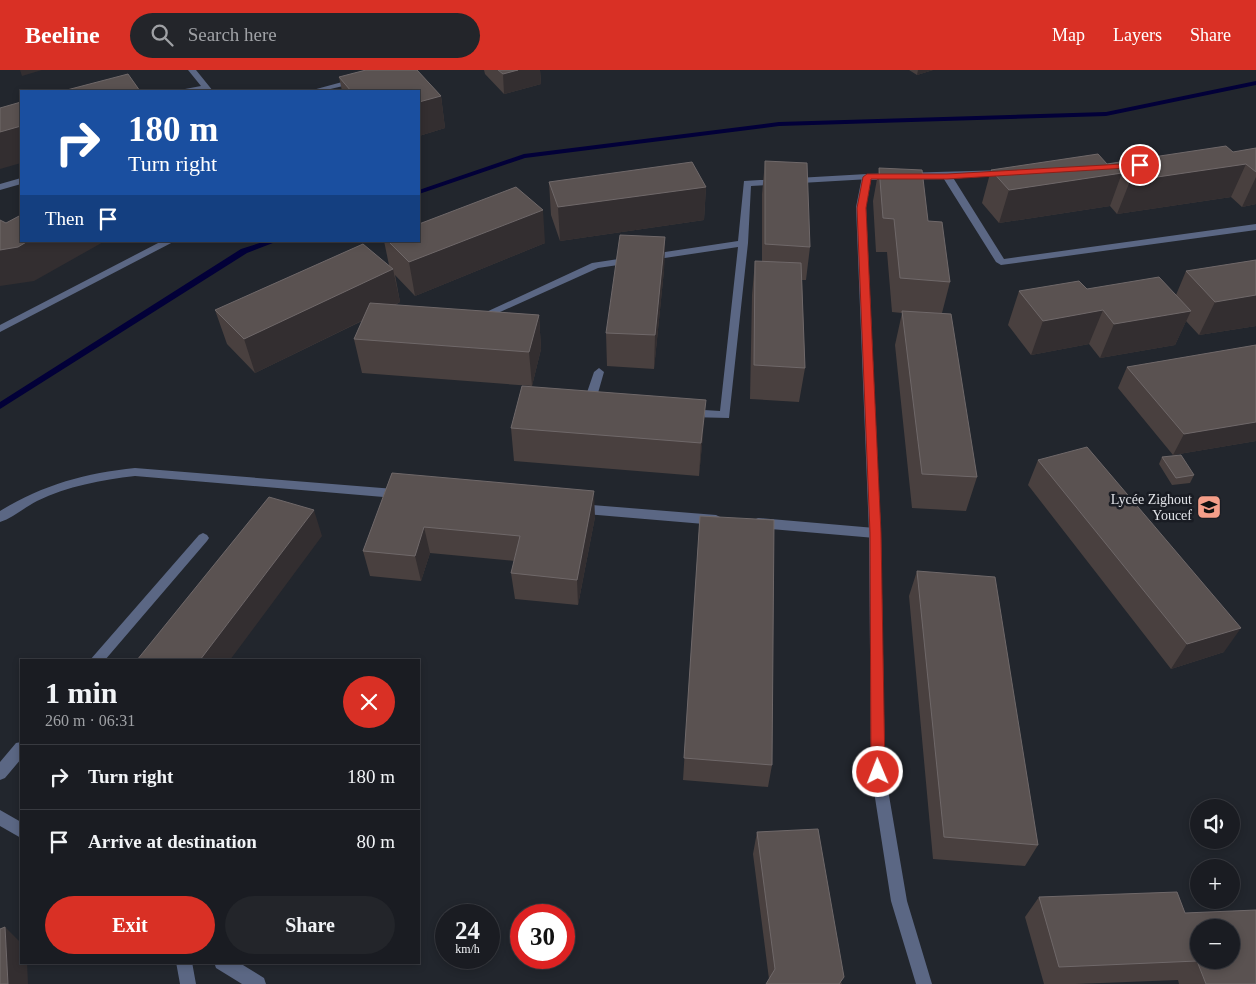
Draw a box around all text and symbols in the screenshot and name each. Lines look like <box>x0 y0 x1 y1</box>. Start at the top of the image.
search box <box>130 13 480 58</box>
icon: search <box>148 21 176 49</box>
text: Beeline <box>25 22 100 48</box>
text: Search here <box>188 24 277 45</box>
text: Map <box>1052 25 1085 45</box>
text: Layers <box>1113 25 1162 45</box>
text: Share <box>1190 25 1231 45</box>
icon: right <box>45 110 110 175</box>
text: 180 m <box>128 110 218 149</box>
pin <box>1119 144 1161 186</box>
text: Turn right <box>128 151 217 176</box>
icon: arrive <box>1126 151 1154 179</box>
icon: arrive <box>94 205 122 233</box>
text: Then <box>45 208 84 229</box>
place label: Lycée Zighout Youcef <box>1111 492 1192 523</box>
school or university icon: Lycée Zighout Youcef <box>1196 494 1222 520</box>
text: 1 min <box>45 676 118 709</box>
button: close <box>343 676 395 728</box>
text: 260 m · 06:31 <box>45 712 135 729</box>
position arrow <box>851 745 903 797</box>
icon: right <box>45 763 73 791</box>
text: Turn right <box>88 766 173 787</box>
text: 180 m <box>347 766 395 787</box>
map controls <box>1190 799 1240 969</box>
button: sound <box>1190 799 1240 849</box>
icon: arrive <box>45 828 73 856</box>
text: Arrive at destination <box>88 831 257 852</box>
text: 80 m <box>356 831 395 852</box>
button: + <box>1190 859 1240 909</box>
button: Exit <box>45 896 215 954</box>
button: Share <box>225 896 395 954</box>
speed limit sign: 30 <box>510 904 575 969</box>
text: 24 <box>455 917 480 944</box>
button: − <box>1190 919 1240 969</box>
text: km/h <box>455 942 480 956</box>

